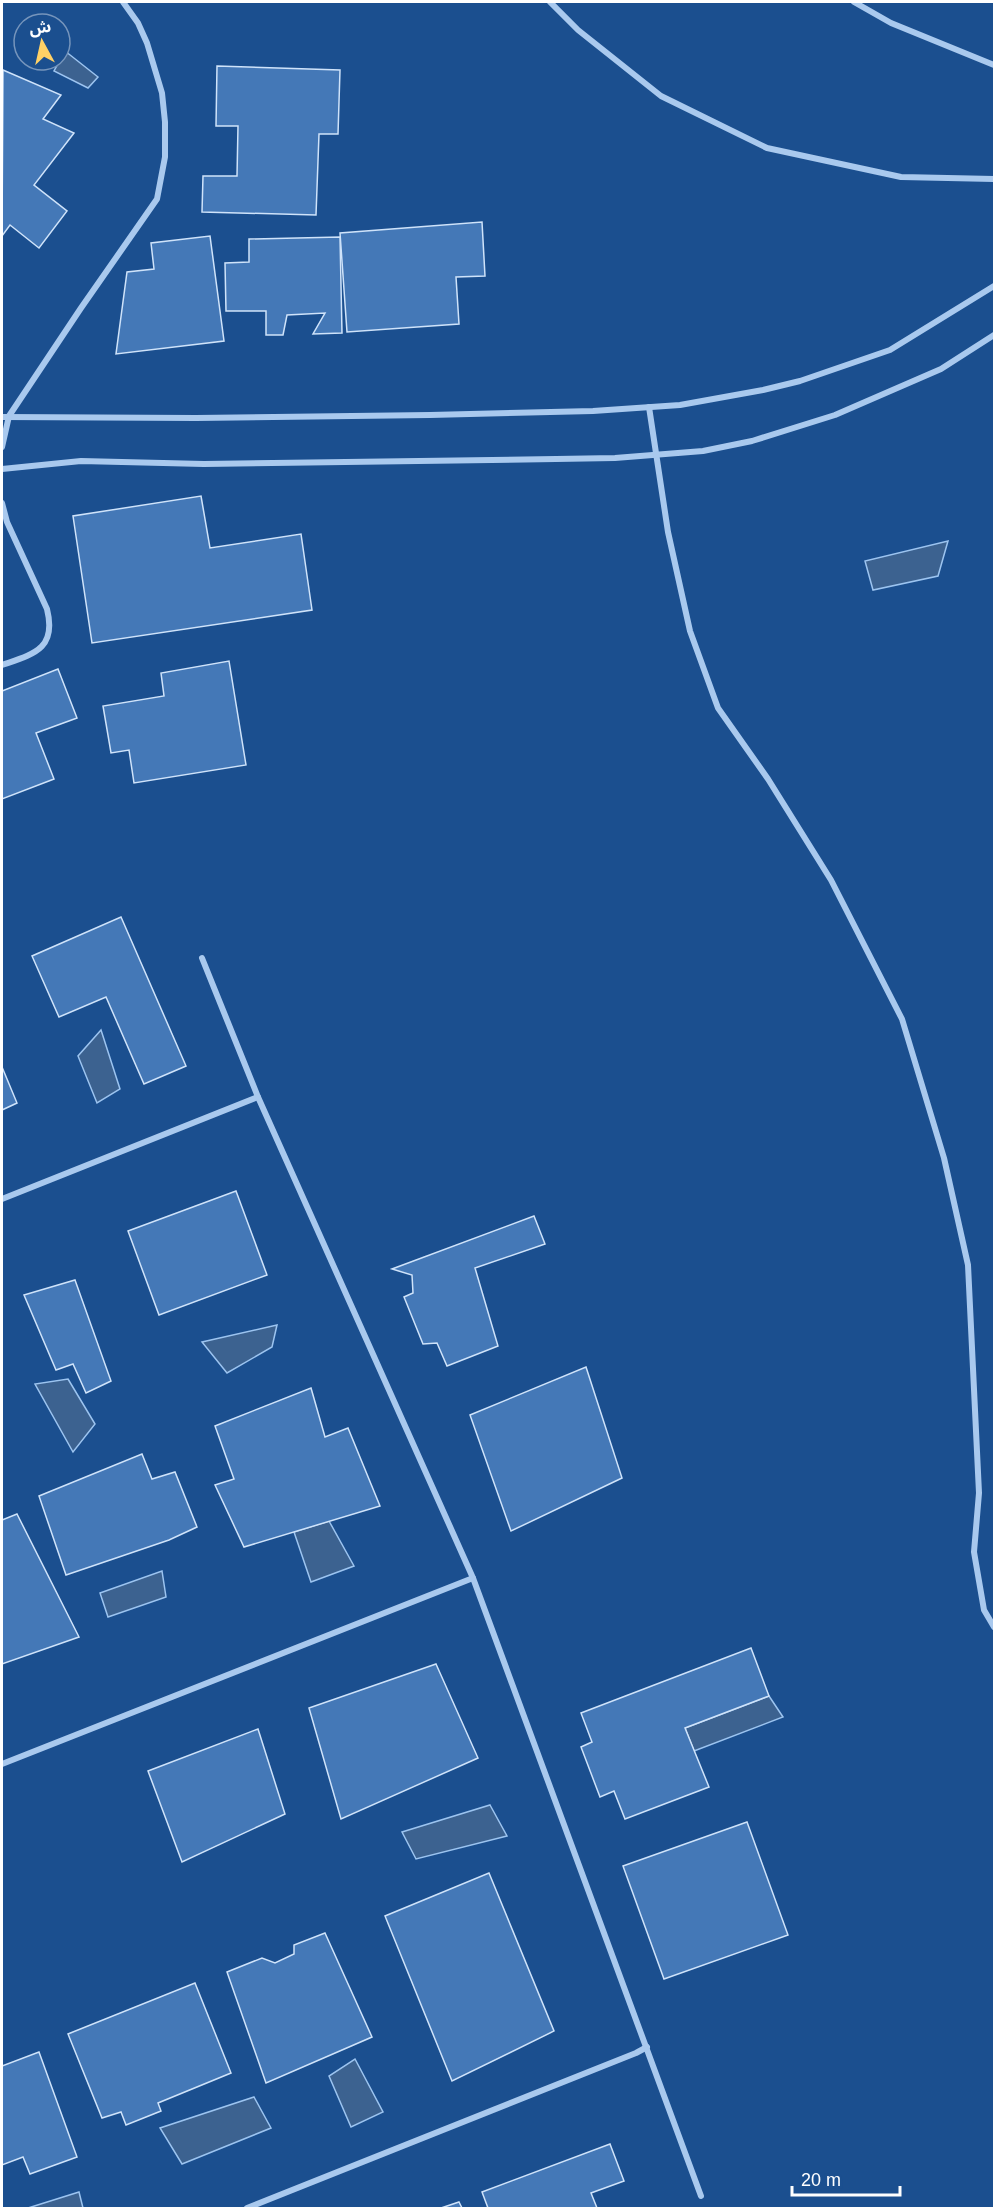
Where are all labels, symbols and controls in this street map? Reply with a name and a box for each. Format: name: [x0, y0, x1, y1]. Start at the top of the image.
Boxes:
north arrow: [12, 12, 72, 72]
text: ش: [28, 18, 52, 39]
scale bar: [792, 2159, 900, 2197]
text: 20 m: [801, 2170, 841, 2190]

